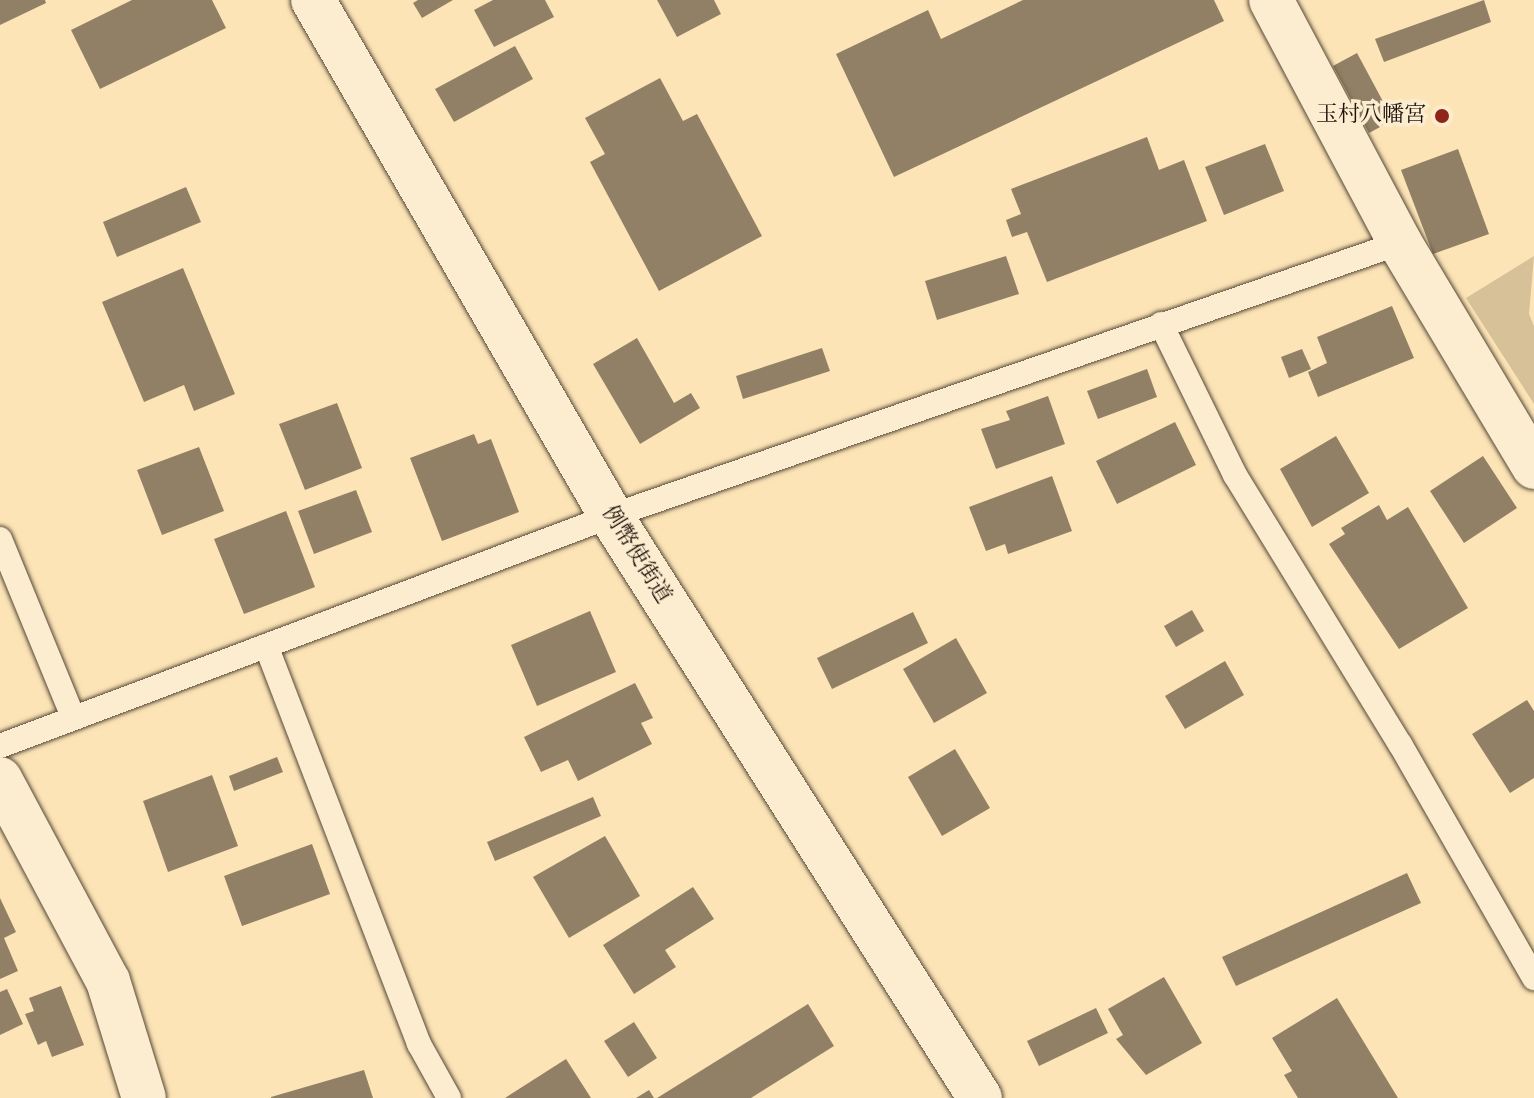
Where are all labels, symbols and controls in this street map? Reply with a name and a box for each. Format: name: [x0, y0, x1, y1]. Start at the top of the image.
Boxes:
place label: 玉村八幡宮: [1316, 103, 1426, 129]
marker: 玉村八幡宮: [1433, 107, 1451, 125]
street label: 例幣使街道: [596, 501, 676, 609]

